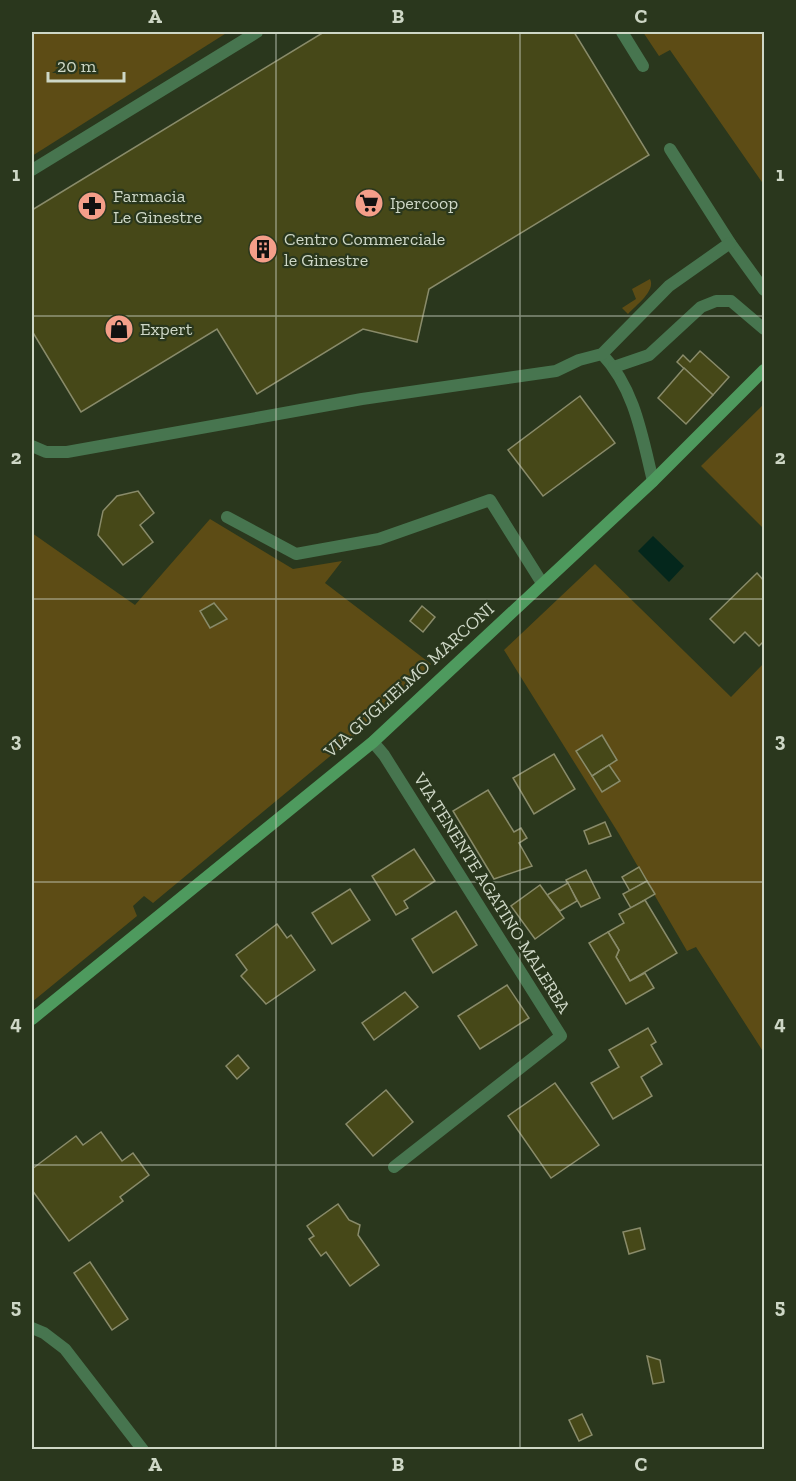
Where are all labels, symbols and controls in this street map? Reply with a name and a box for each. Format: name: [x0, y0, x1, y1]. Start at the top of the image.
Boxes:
text: A: [148, 4, 162, 28]
text: B: [392, 4, 404, 28]
text: C: [635, 4, 648, 28]
scale bar: [48, 45, 124, 83]
text: 20 m: [57, 55, 97, 77]
text: 1: [12, 162, 20, 186]
text: 1: [776, 162, 784, 186]
place label: Farmacia Le Ginestre: [113, 185, 202, 228]
supermarket icon: Ipercoop: [353, 187, 385, 219]
pharmacy icon: Farmacia Le Ginestre: [76, 190, 108, 222]
place label: Ipercoop: [390, 192, 458, 214]
place label: Centro Commerciale le Ginestre: [284, 228, 445, 271]
building icon: Centro Commerciale le Ginestre: [247, 233, 279, 265]
shop icon: Expert: [103, 313, 135, 345]
place label: Expert: [140, 318, 193, 340]
text: 2: [11, 445, 22, 469]
text: 2: [775, 445, 786, 469]
street label: VIA GUGLIELMO MARCONI: [319, 598, 499, 763]
text: 3: [11, 728, 22, 752]
text: 3: [775, 728, 786, 752]
street label: VIA TENENTE AGATINO MALERBA: [408, 768, 575, 1017]
text: 4: [10, 1011, 22, 1035]
text: 4: [774, 1011, 786, 1035]
text: 5: [11, 1294, 21, 1318]
text: 5: [775, 1294, 785, 1318]
text: A: [148, 1452, 162, 1476]
text: B: [392, 1452, 404, 1476]
text: C: [635, 1452, 648, 1476]

